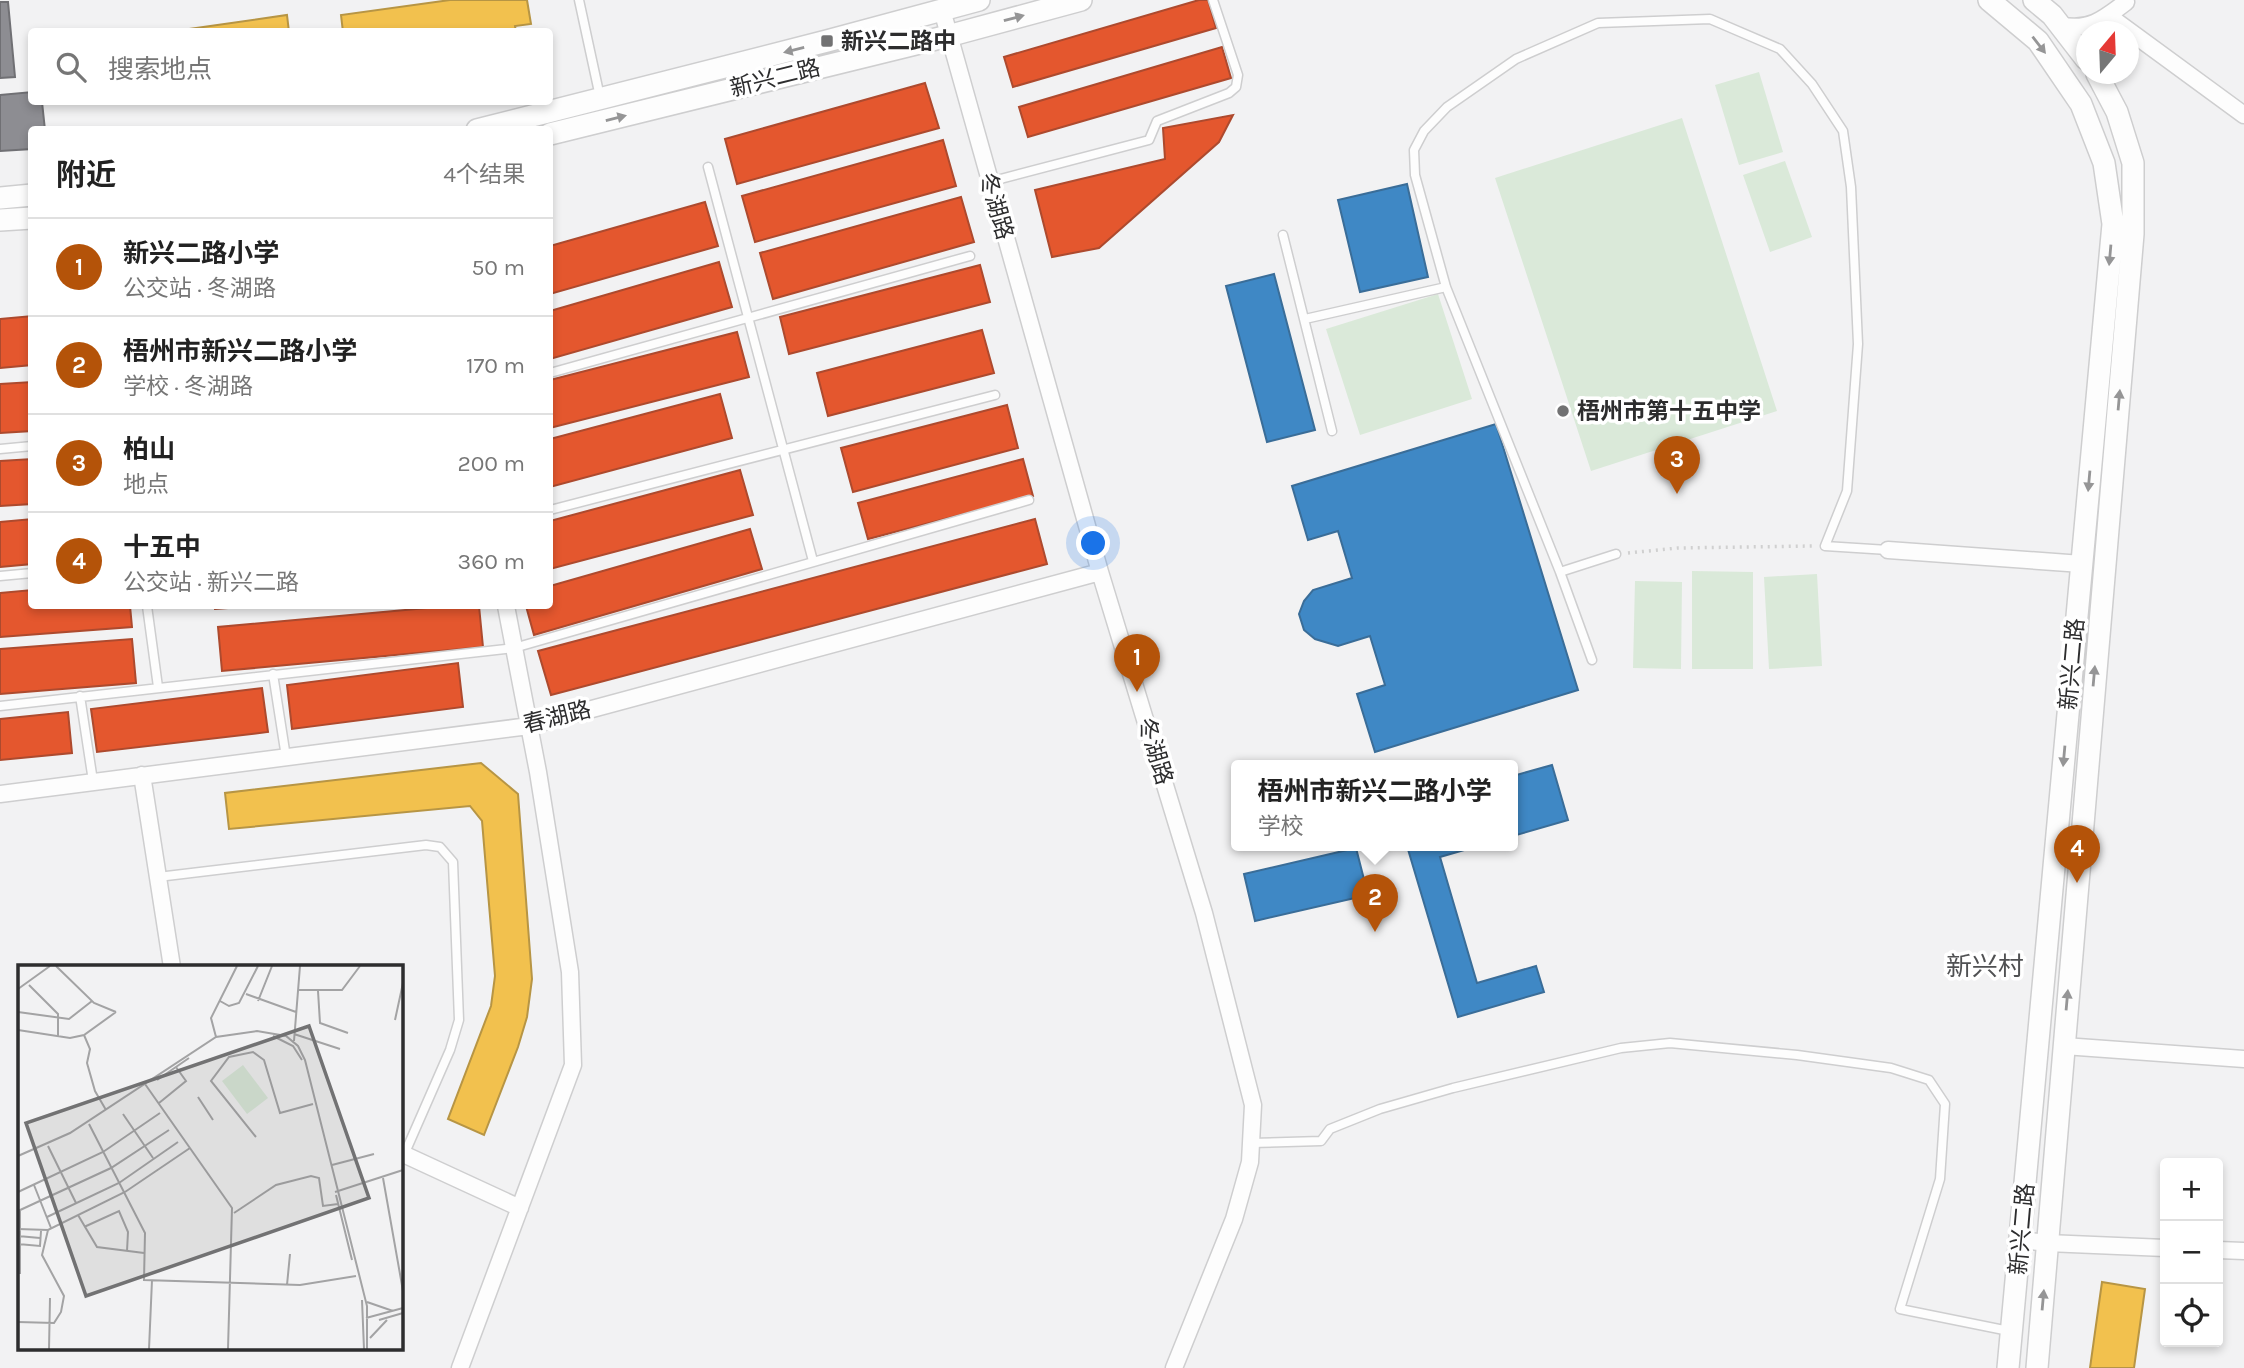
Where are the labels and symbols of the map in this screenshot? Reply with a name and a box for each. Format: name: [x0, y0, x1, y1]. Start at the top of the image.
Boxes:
one-way arrow: [1003, 12, 1025, 23]
north arrow: [2076, 21, 2139, 84]
place label: 新兴二路中: [841, 28, 956, 55]
marker: 新兴二路中: [819, 33, 835, 49]
one-way arrow: [2032, 36, 2047, 54]
one-way arrow: [783, 45, 805, 56]
street label: 新兴二路: [727, 54, 823, 102]
one-way arrow: [605, 112, 627, 123]
street label: 冬湖路: [974, 169, 1018, 243]
one-way arrow: [2104, 244, 2115, 266]
one-way arrow: [2113, 389, 2124, 411]
place label: 梧州市第十五中学: [1577, 398, 1761, 425]
marker: 梧州市第十五中学: [1555, 403, 1571, 419]
pin: 3: [1654, 436, 1700, 494]
one-way arrow: [2083, 470, 2094, 492]
your location: [1076, 526, 1110, 560]
street label: 新兴二路: [2055, 617, 2089, 711]
pin: 1: [1114, 634, 1160, 692]
one-way arrow: [2089, 664, 2100, 686]
street label: 春湖路: [520, 696, 594, 738]
street label: 冬湖路: [1132, 714, 1178, 788]
one-way arrow: [2058, 746, 2069, 768]
pin: 4: [2054, 825, 2100, 883]
pin: 2: [1352, 874, 1398, 932]
district label: 新兴村: [1946, 951, 2024, 982]
inset map: [18, 965, 402, 1350]
one-way arrow: [2062, 989, 2073, 1011]
street label: 新兴二路: [2005, 1182, 2039, 1276]
one-way arrow: [2038, 1289, 2049, 1311]

